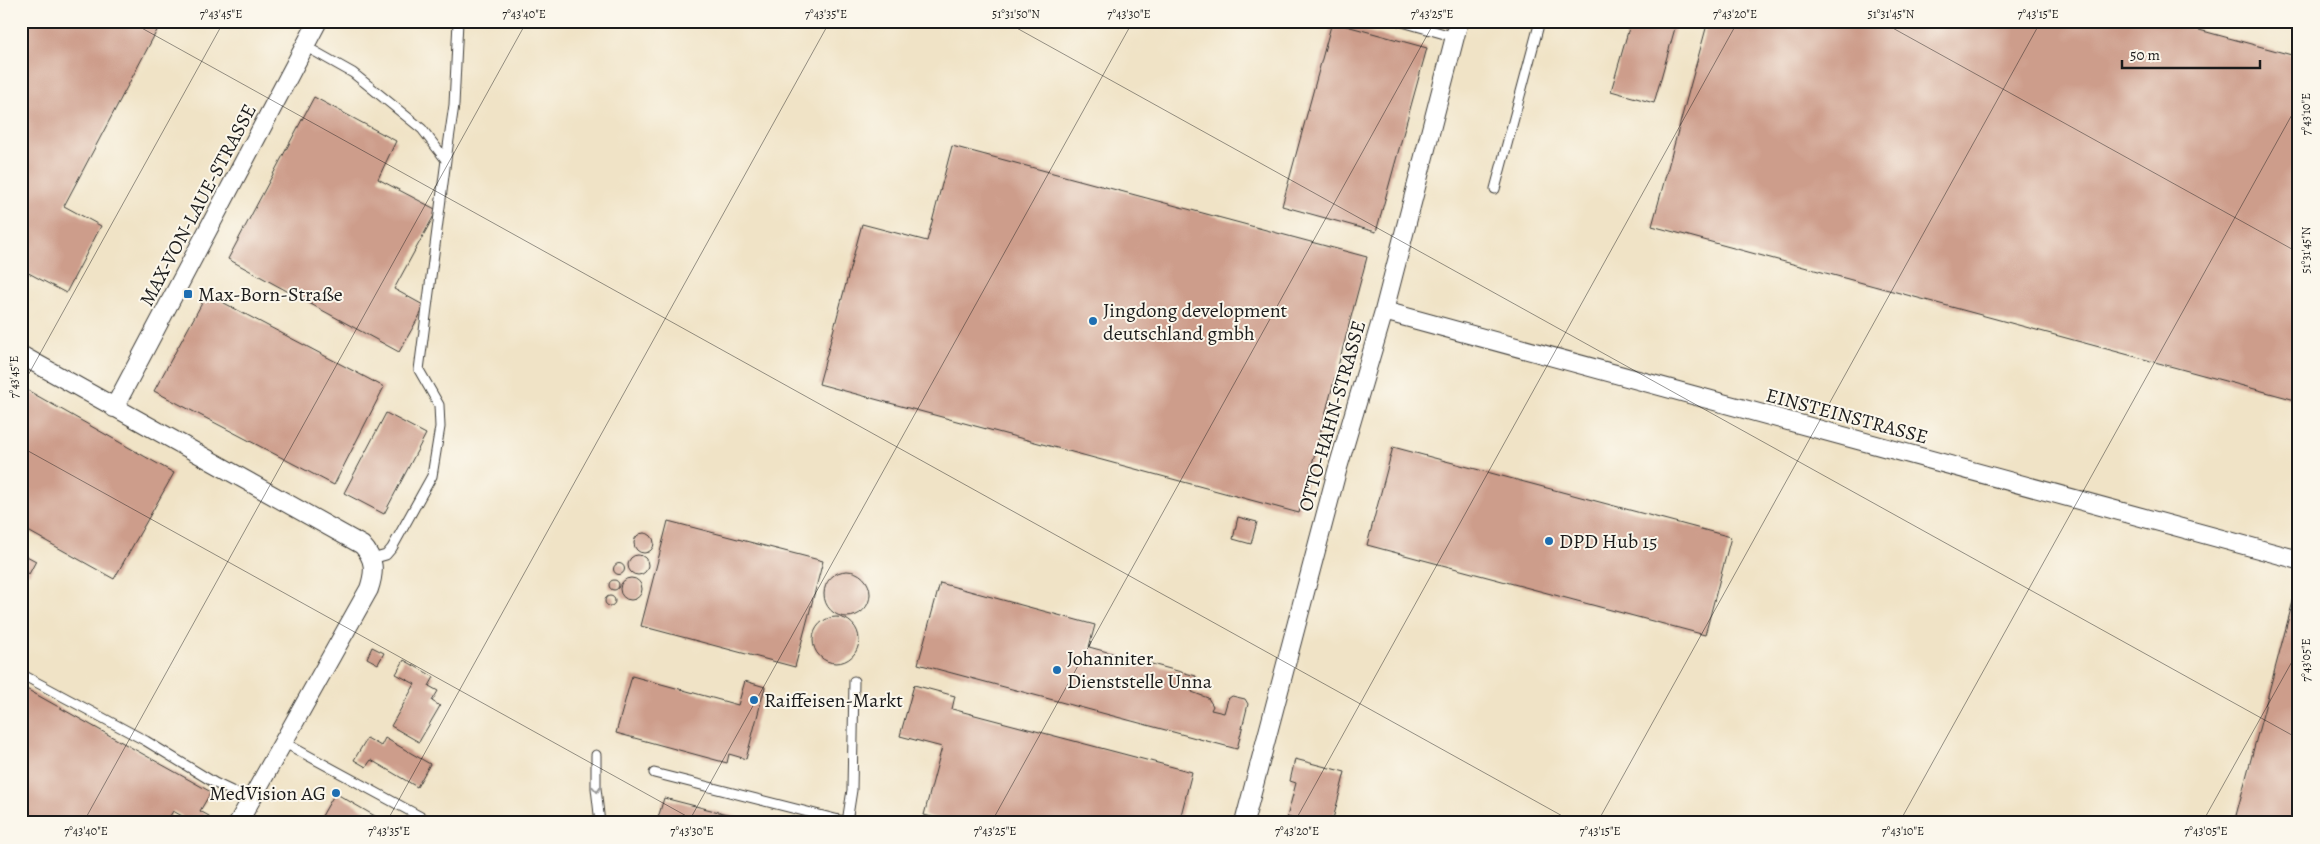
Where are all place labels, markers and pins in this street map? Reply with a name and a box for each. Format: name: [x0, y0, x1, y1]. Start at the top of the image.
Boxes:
place label: Max-Born-Straße: [198, 281, 343, 308]
marker: Max-Born-Straße: [182, 288, 194, 300]
place label: Jingdong development deutschland gmbh: [1103, 297, 1288, 347]
marker: Jingdong development deutschland gmbh: [1087, 315, 1099, 327]
place label: DPD Hub 15: [1559, 528, 1658, 555]
marker: DPD Hub 15: [1543, 535, 1555, 547]
place label: Johanniter Dienststelle Unna: [1067, 645, 1213, 695]
marker: Johanniter Dienststelle Unna: [1051, 664, 1063, 676]
place label: Raiffeisen-Markt: [764, 687, 903, 714]
marker: Raiffeisen-Markt: [748, 694, 760, 706]
place label: MedVision AG: [209, 780, 326, 807]
marker: MedVision AG: [330, 787, 342, 799]

